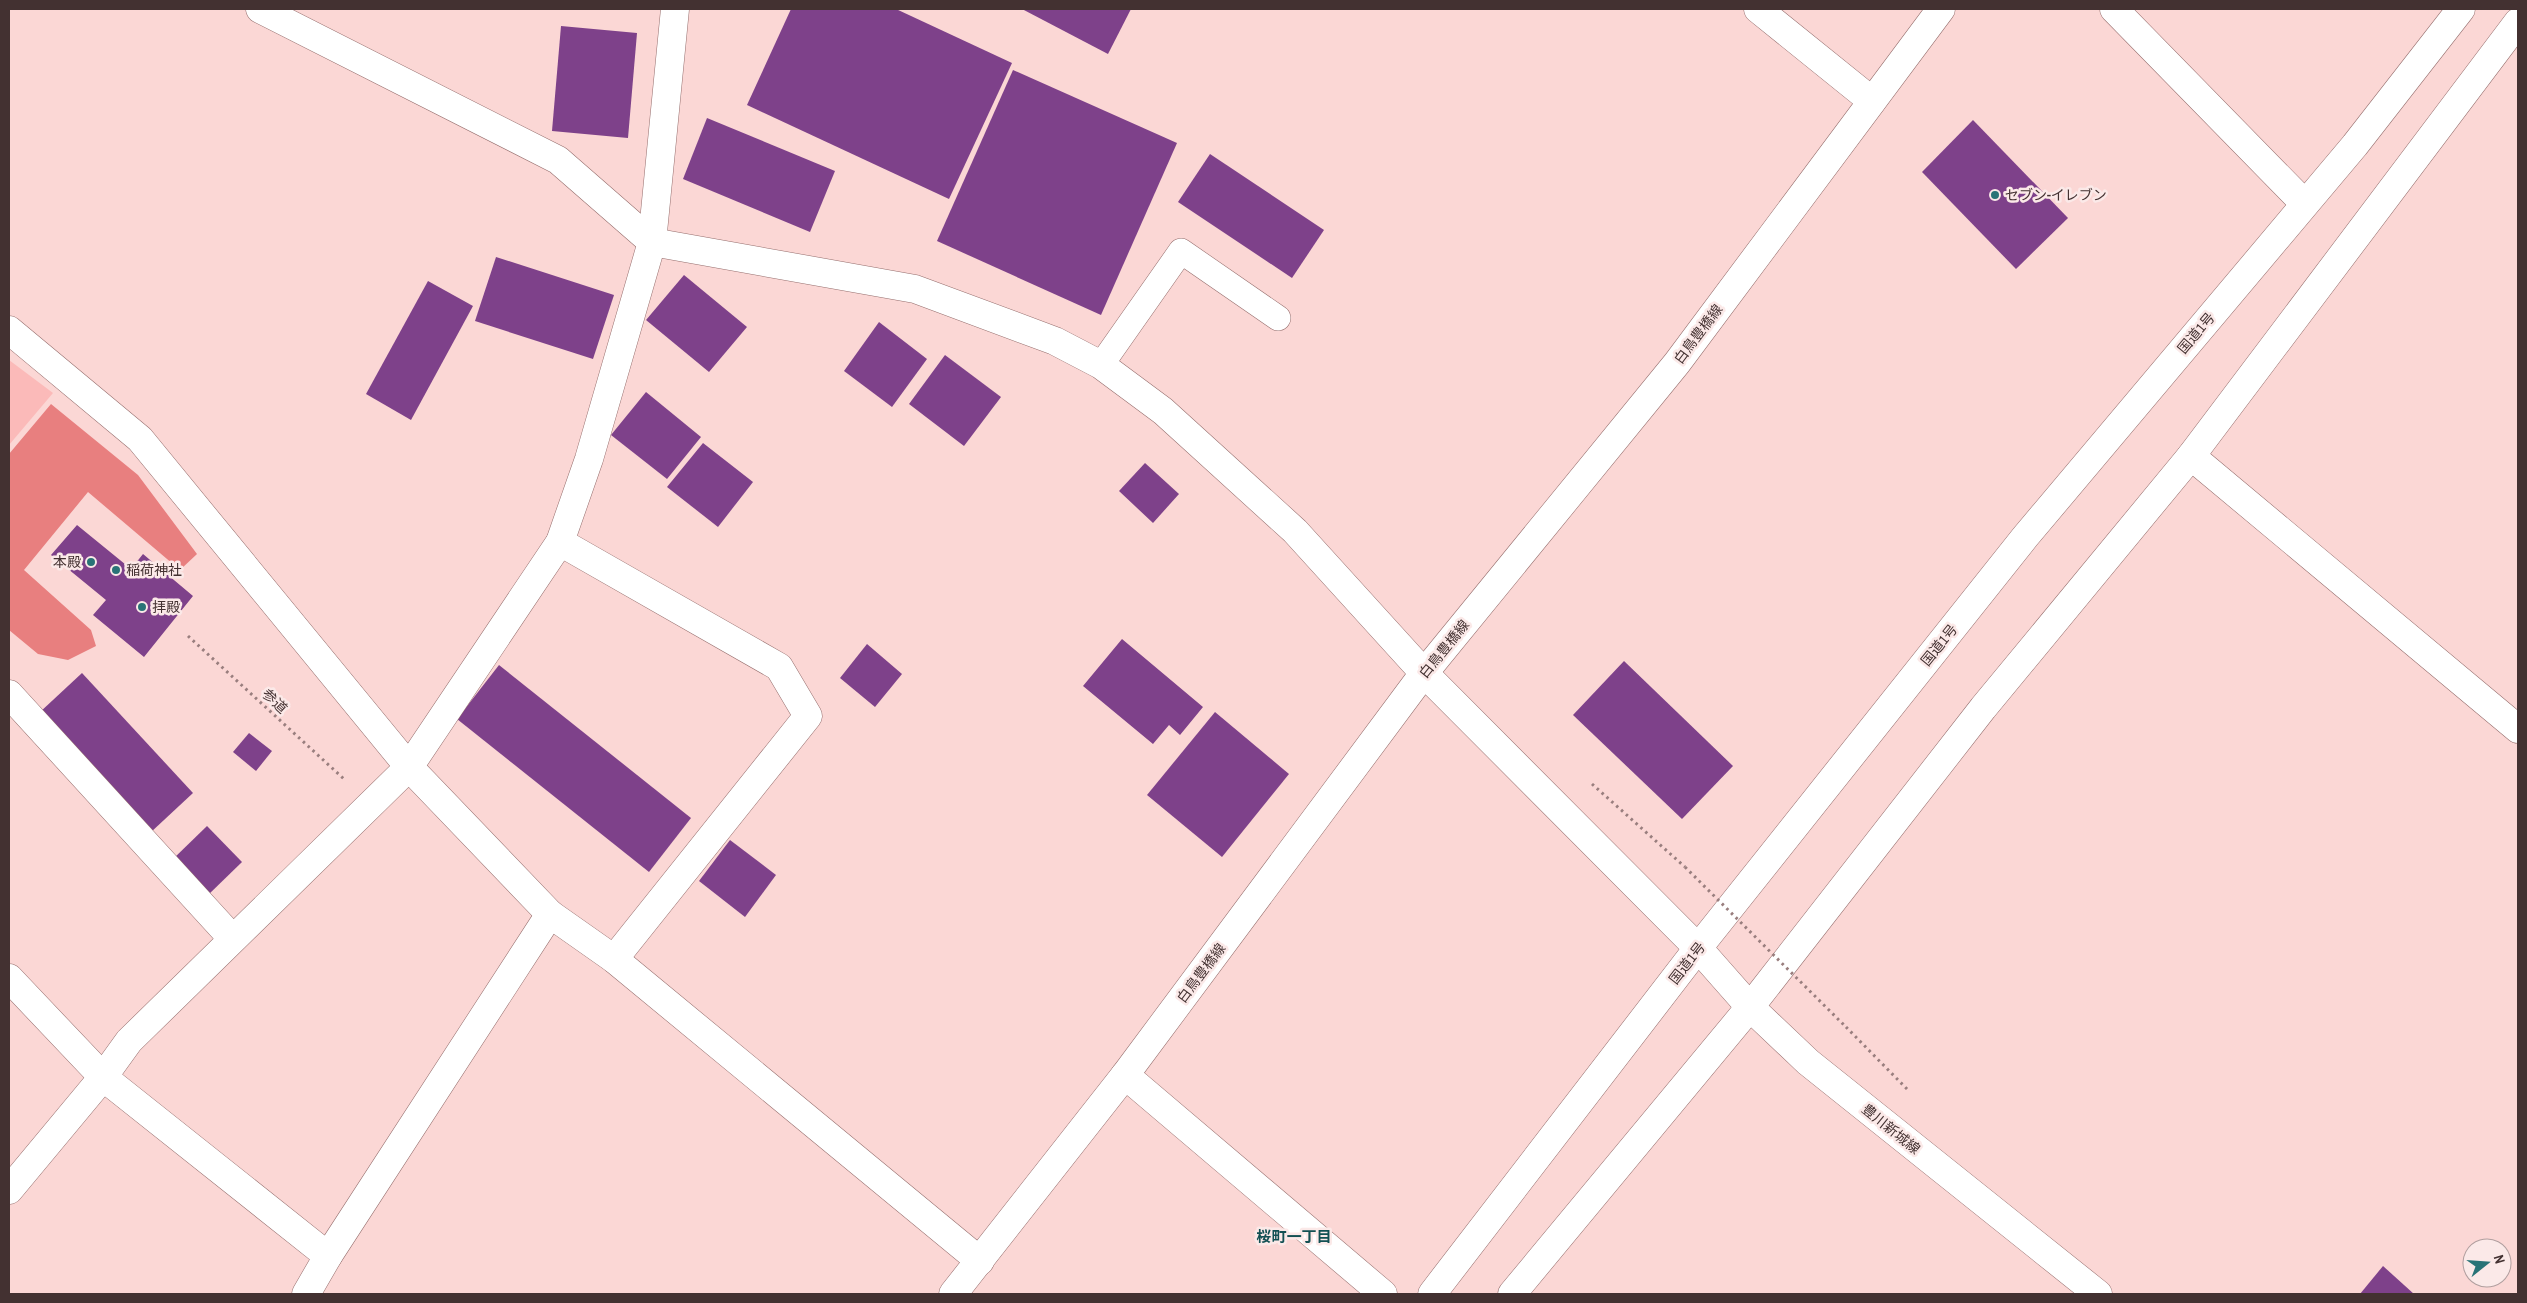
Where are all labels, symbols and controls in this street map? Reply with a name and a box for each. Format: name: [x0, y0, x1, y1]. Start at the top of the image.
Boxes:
place label: セブン-イレブン: [2005, 186, 2107, 204]
marker: セブン-イレブン: [1989, 189, 2001, 201]
street label: 白鳥豊橋線: [1670, 301, 1726, 367]
street label: 国道1号: [2174, 309, 2218, 357]
place label: 本殿: [53, 553, 81, 571]
marker: 本殿: [85, 556, 97, 568]
place label: 稲荷神社: [126, 561, 182, 579]
marker: 稲荷神社: [110, 564, 122, 576]
place label: 拝殿: [152, 598, 180, 616]
marker: 拝殿: [136, 601, 148, 613]
street label: 白鳥豊橋線: [1415, 616, 1473, 682]
street label: 国道1号: [1917, 621, 1961, 669]
street label: 参道: [259, 685, 291, 717]
street label: 国道1号: [1665, 938, 1709, 988]
street label: 白鳥豊橋線: [1173, 940, 1229, 1006]
street label: 豊川新城線: [1858, 1100, 1924, 1158]
district label: 桜町一丁目: [1256, 1226, 1332, 1247]
north arrow: [2462, 1238, 2512, 1288]
text: N: [2490, 1253, 2509, 1266]

